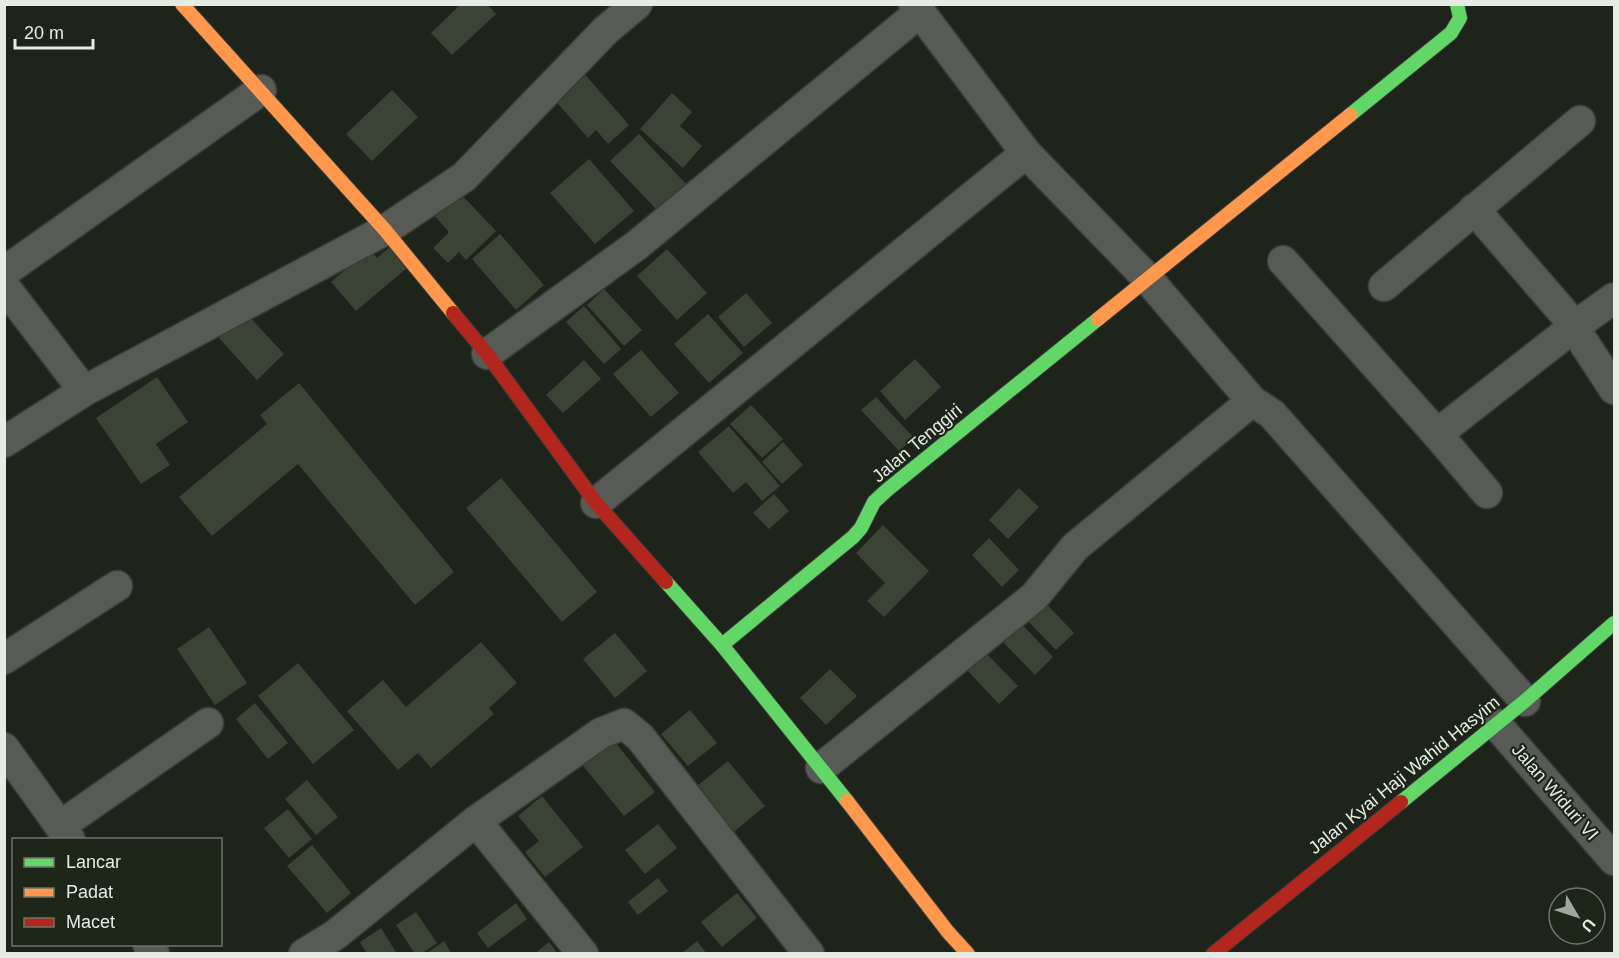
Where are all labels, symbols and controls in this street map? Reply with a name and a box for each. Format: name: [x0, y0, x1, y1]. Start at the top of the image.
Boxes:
scale bar: [15, 12, 93, 50]
text: 20 m: [24, 23, 64, 43]
street label: Jalan Tenggiri: [868, 400, 966, 486]
street label: Jalan Kyai Haji Wahid Hasyim: [1305, 692, 1503, 858]
street label: Jalan Widuri VI: [1508, 740, 1602, 844]
legend: [12, 838, 222, 946]
text: Lancar: [66, 852, 121, 872]
text: Padat: [66, 882, 113, 902]
north arrow: [1547, 886, 1607, 946]
text: Macet: [66, 912, 115, 932]
text: U: [1578, 915, 1599, 935]

